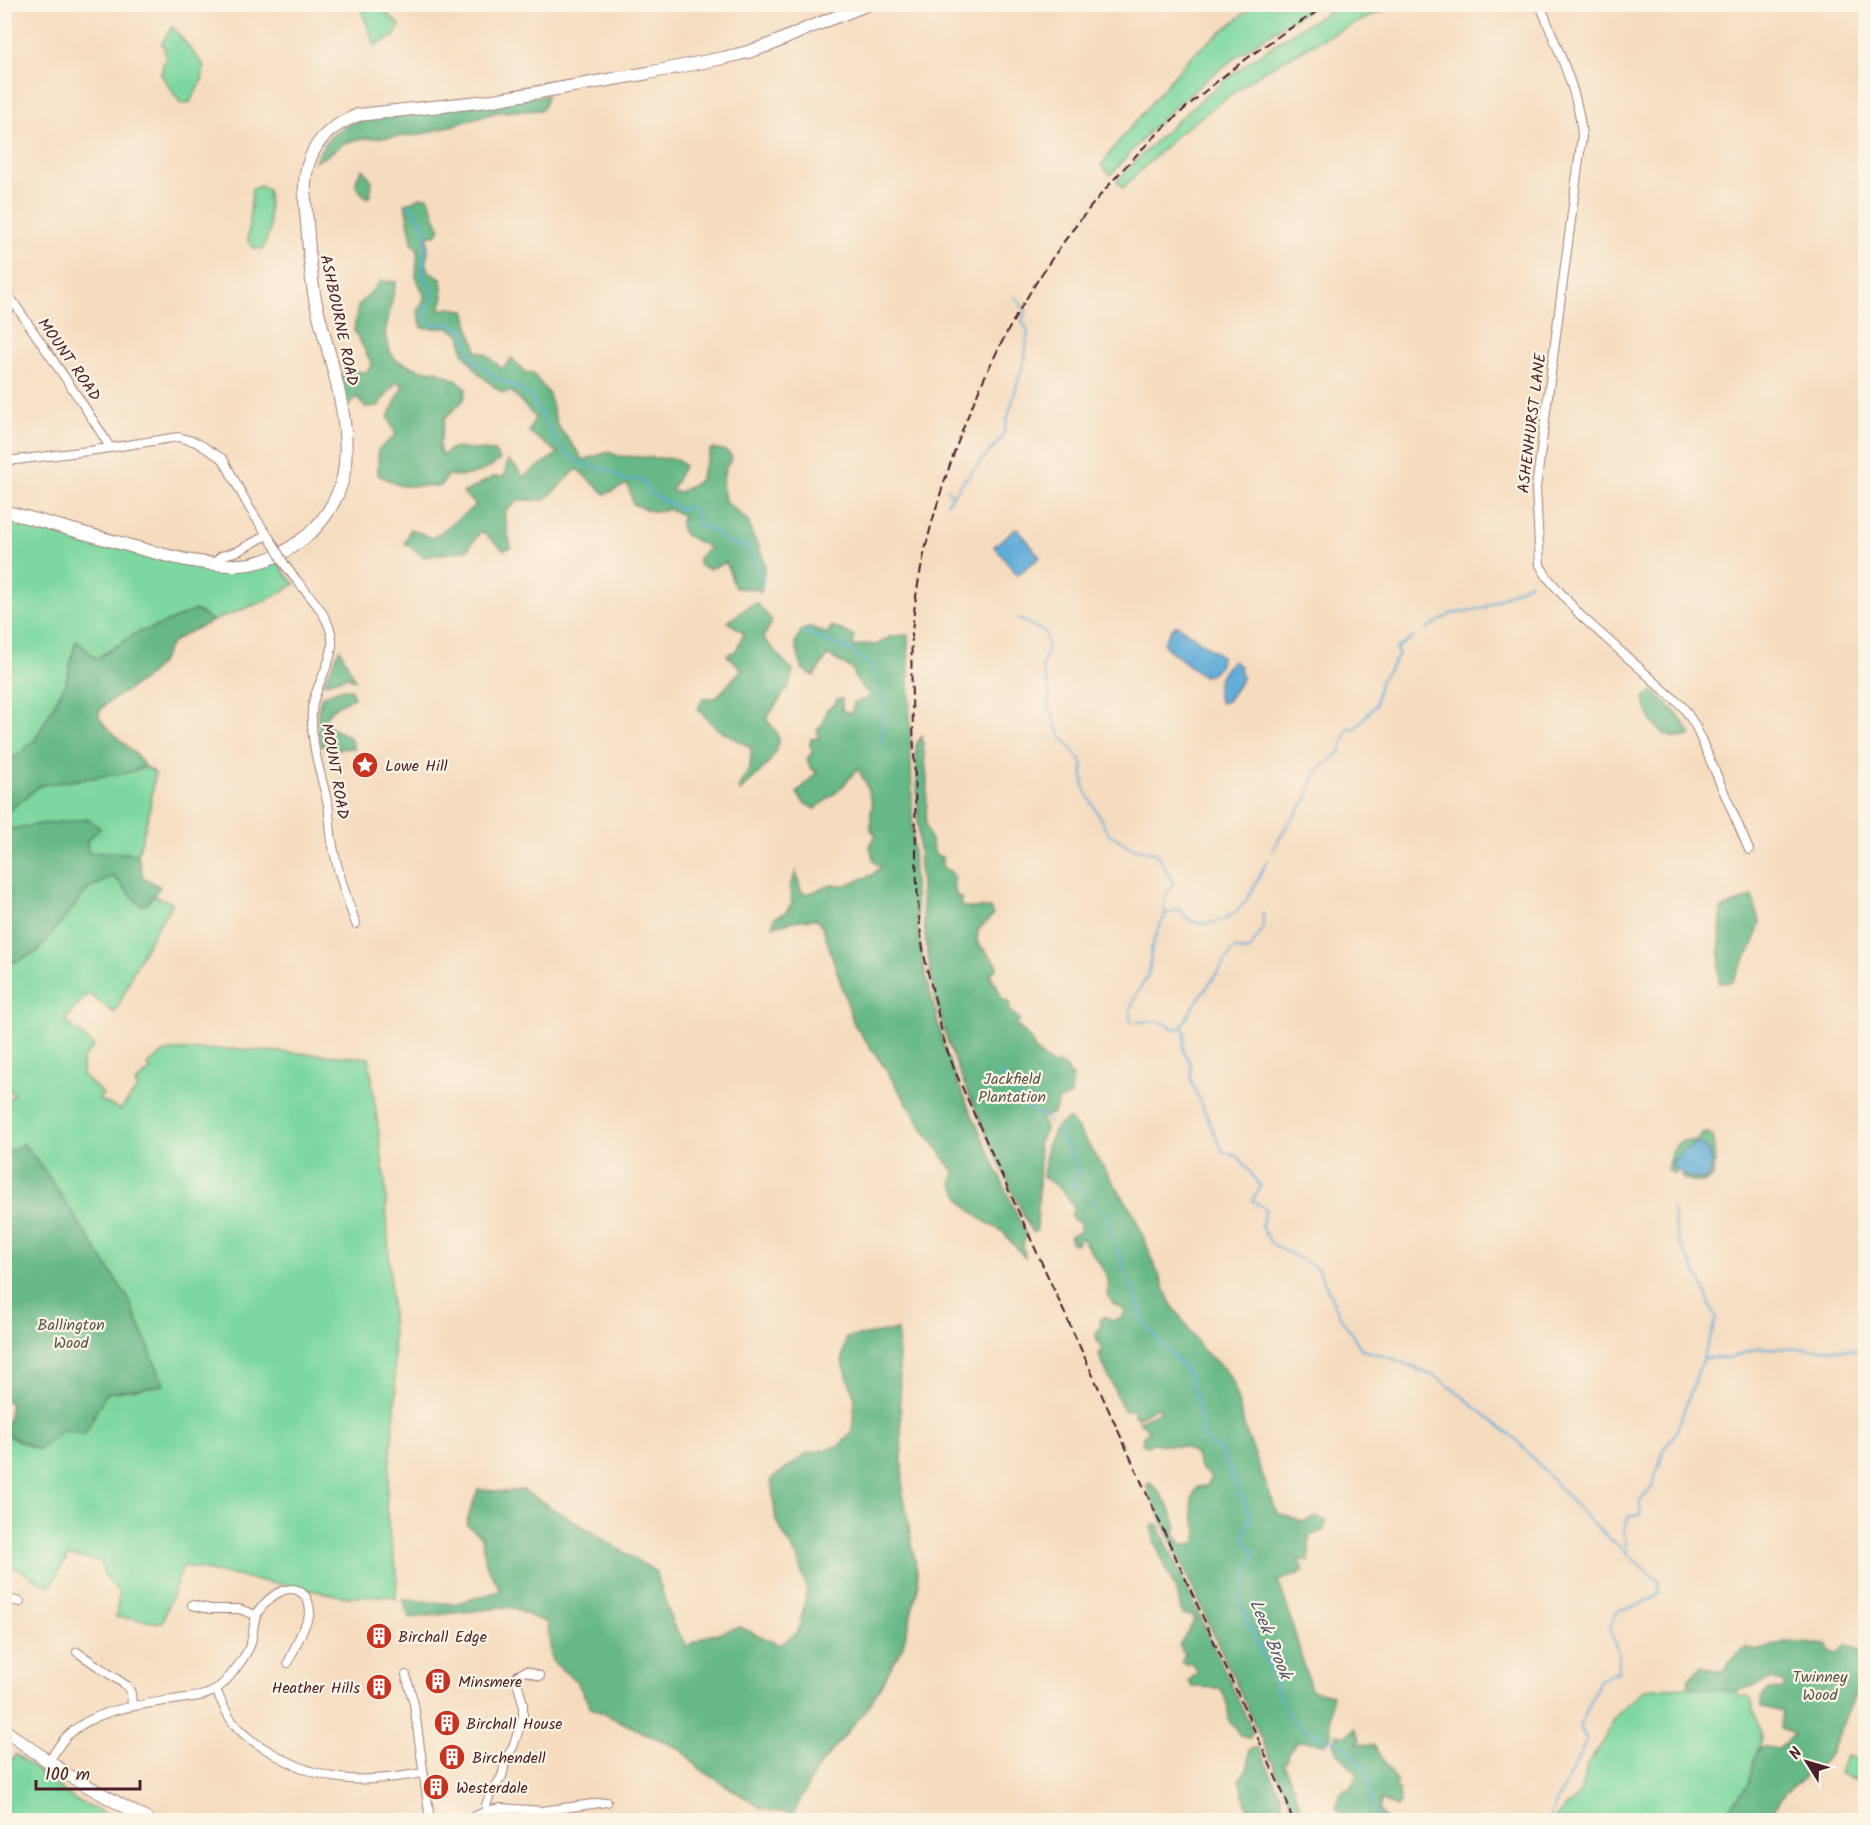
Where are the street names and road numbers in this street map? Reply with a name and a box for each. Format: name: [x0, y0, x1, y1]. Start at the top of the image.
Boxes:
street label: ASHBOURNE ROAD: [312, 252, 365, 388]
street label: MOUNT ROAD: [31, 313, 107, 407]
street label: ASHENHURST LANE: [1511, 351, 1554, 495]
street label: MOUNT ROAD: [314, 721, 355, 821]

